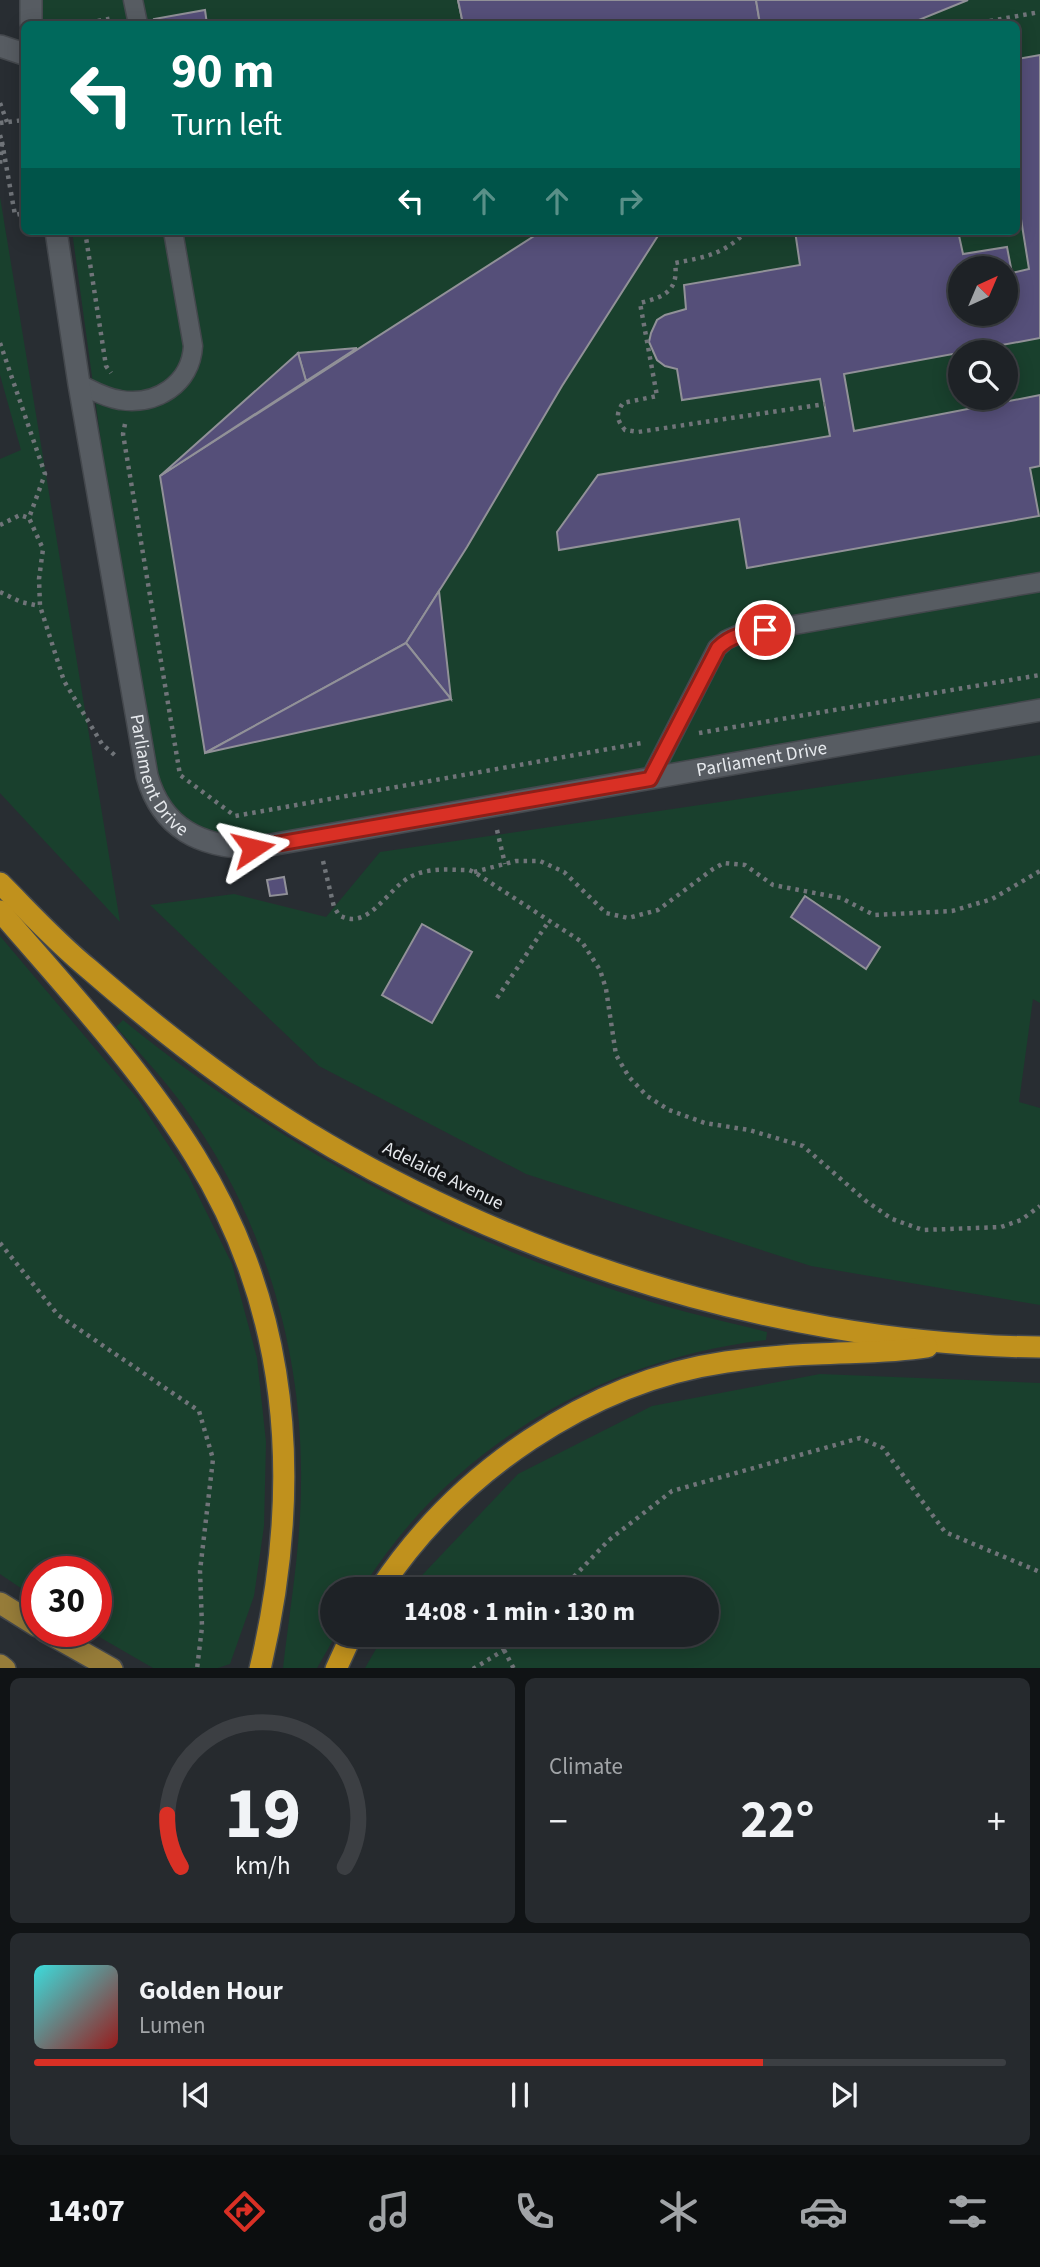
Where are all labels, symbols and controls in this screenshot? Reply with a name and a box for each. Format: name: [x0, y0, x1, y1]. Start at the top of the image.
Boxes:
text: 90 m: [171, 37, 275, 107]
icon: left: [56, 49, 147, 140]
text: Turn left: [171, 102, 282, 148]
icon: left: [392, 182, 430, 220]
icon: ahead: [465, 182, 503, 220]
icon: ahead: [538, 182, 576, 220]
icon: right: [611, 182, 649, 220]
north arrow: [948, 256, 1018, 326]
map controls: [948, 256, 1018, 410]
button: search: [948, 340, 1018, 410]
pin: [735, 600, 795, 660]
icon: arrive: [746, 611, 784, 649]
street label: Parliament Drive: [123, 712, 194, 843]
street label: Parliament Drive: [694, 734, 829, 784]
position arrow: [216, 811, 290, 885]
street label: Adelaide Avenue: [378, 1135, 508, 1217]
speed limit sign: 30: [21, 1556, 112, 1647]
text: 14:08 · 1 min · 130 m: [404, 1593, 635, 1630]
text: Climate: [549, 1750, 623, 1783]
text: 19: [224, 1762, 301, 1866]
text: 22°: [741, 1784, 814, 1858]
text: −: [549, 1795, 568, 1849]
text: +: [987, 1795, 1006, 1849]
text: km/h: [235, 1847, 290, 1883]
text: Golden Hour: [139, 1972, 283, 2009]
text: Lumen: [139, 2009, 206, 2042]
icon: previous: [177, 2076, 215, 2114]
icon: pause: [501, 2076, 539, 2114]
icon: next: [825, 2076, 863, 2114]
icon: directions: [220, 2187, 269, 2236]
icon: music: [365, 2187, 414, 2236]
icon: phone: [510, 2187, 559, 2236]
icon: climate: [654, 2187, 703, 2236]
icon: car: [799, 2187, 848, 2236]
icon: filters: [943, 2187, 992, 2236]
text: 14:07: [48, 2188, 125, 2234]

